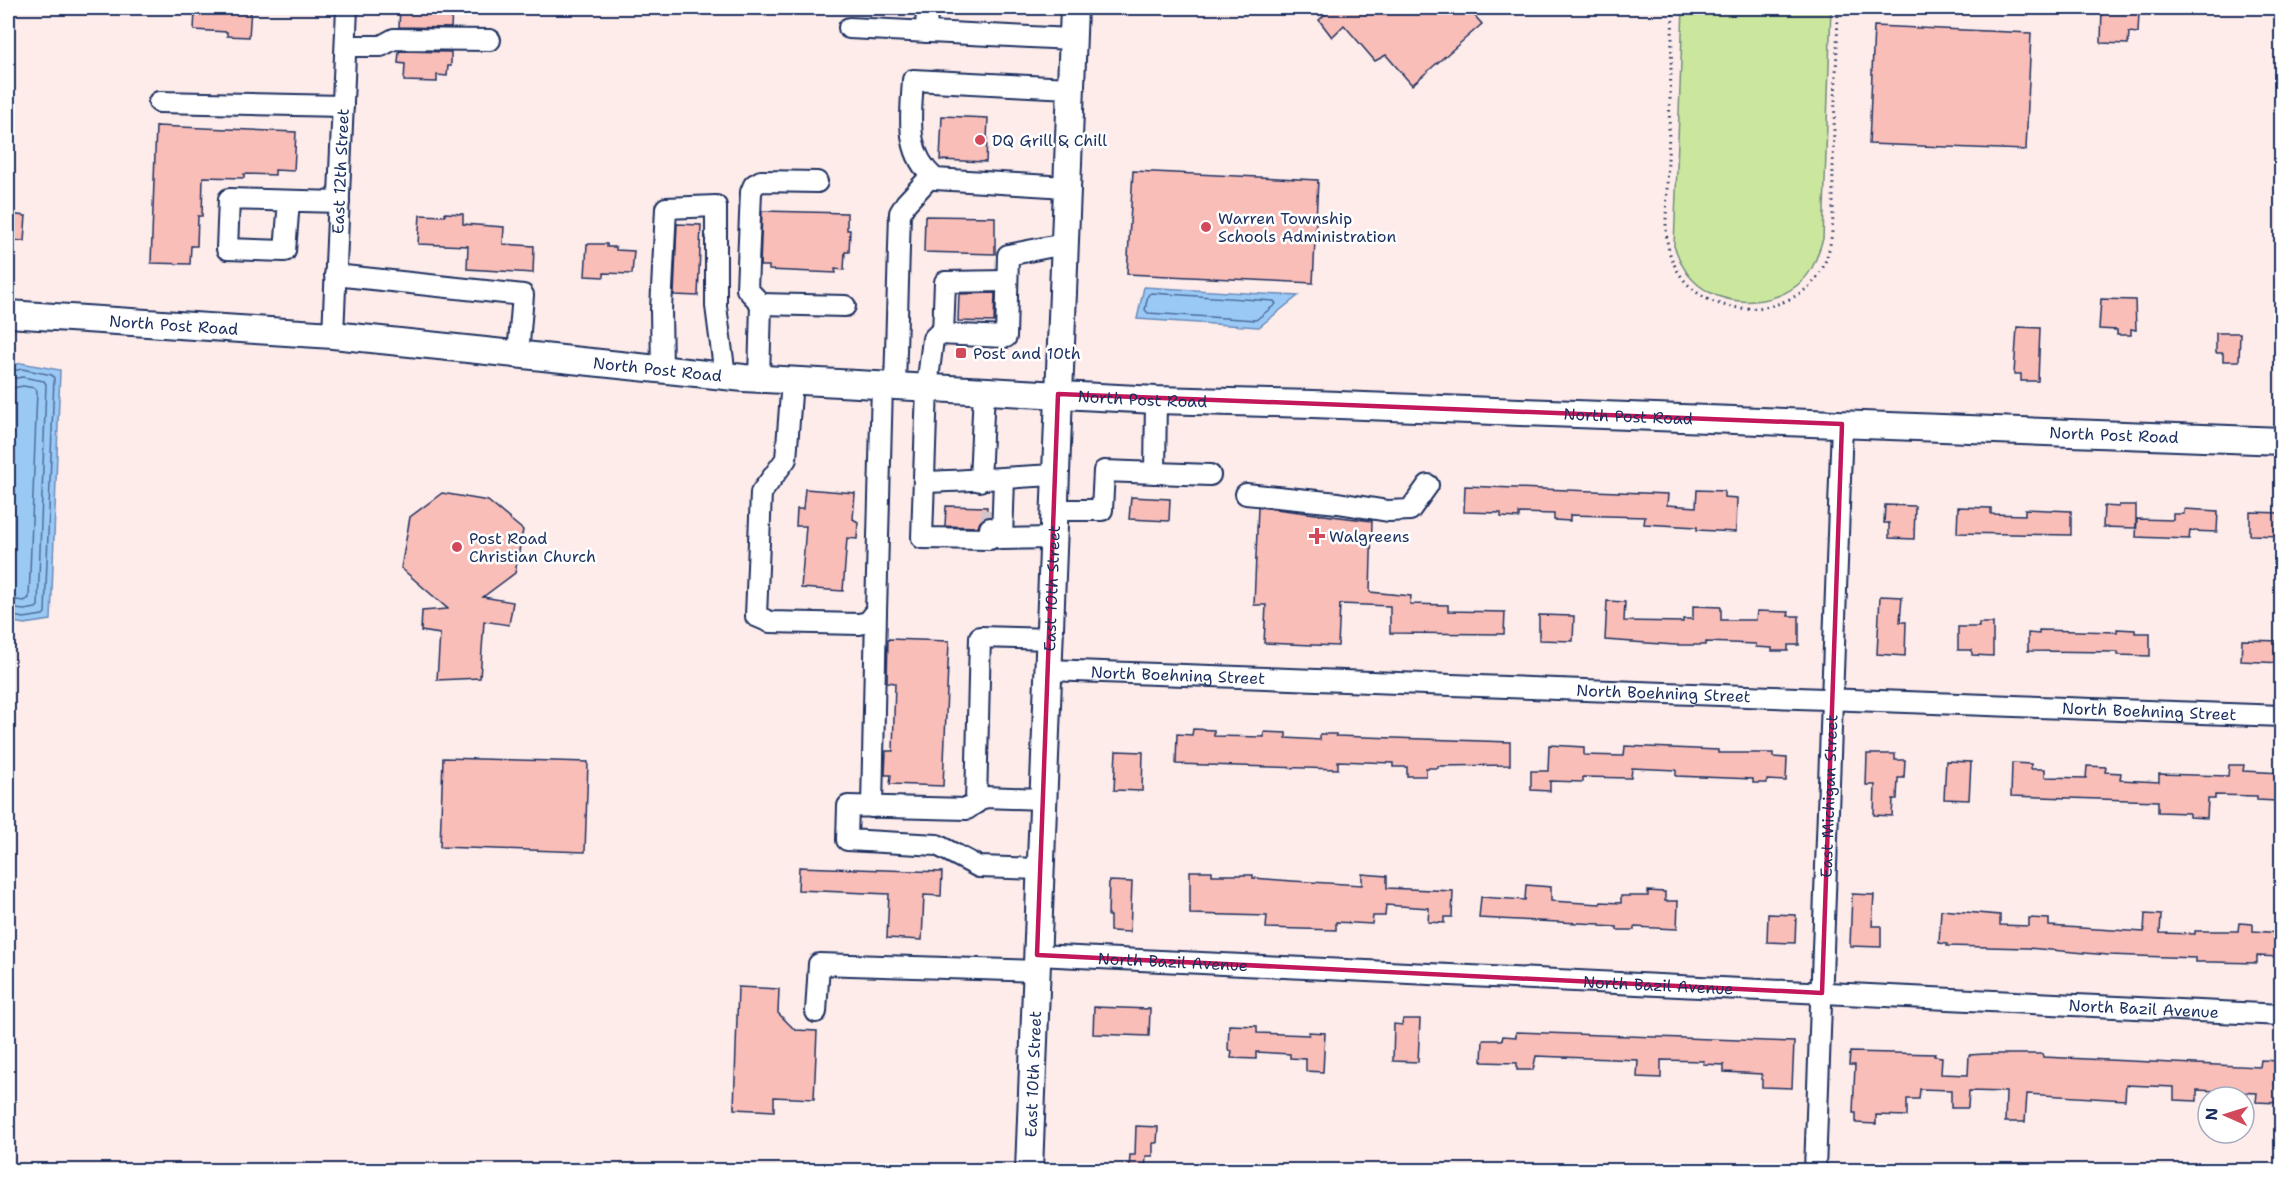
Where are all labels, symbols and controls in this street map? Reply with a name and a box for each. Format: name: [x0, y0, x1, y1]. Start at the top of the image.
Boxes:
street label: East 12th Street: [327, 108, 354, 234]
place label: DQ Grill & Chill: [992, 130, 1107, 151]
marker: DQ Grill & Chill: [973, 133, 987, 147]
place label: Warren Township Schools Administration: [1218, 208, 1397, 247]
marker: Warren Township Schools Administration: [1199, 220, 1213, 234]
street label: North Post Road: [108, 311, 239, 340]
place label: Post and 10th: [973, 343, 1081, 364]
marker: Post and 10th: [954, 346, 968, 360]
street label: North Post Road: [592, 352, 723, 387]
street label: North Post Road: [1077, 386, 1207, 412]
street label: North Post Road: [1563, 404, 1693, 429]
street label: North Post Road: [2049, 422, 2179, 448]
street label: East 10th Street: [1039, 525, 1065, 652]
place label: Walgreens: [1329, 526, 1410, 547]
place label: Post Road Christian Church: [469, 528, 596, 567]
marker: Walgreens: [1310, 529, 1324, 543]
marker: Post Road Christian Church: [450, 540, 464, 554]
street label: North Boehning Street: [1090, 662, 1266, 689]
street label: North Boehning Street: [1576, 680, 1751, 707]
street label: North Boehning Street: [2062, 698, 2237, 725]
street label: East Michigan Street: [1816, 714, 1842, 878]
street label: North Bazil Avenue: [1097, 948, 1248, 976]
street label: North Bazil Avenue: [1583, 971, 1734, 1000]
street label: North Bazil Avenue: [2068, 995, 2219, 1023]
street label: East 10th Street: [1020, 1010, 1046, 1138]
north arrow: [2196, 1085, 2256, 1145]
text: N: [2201, 1107, 2222, 1121]

